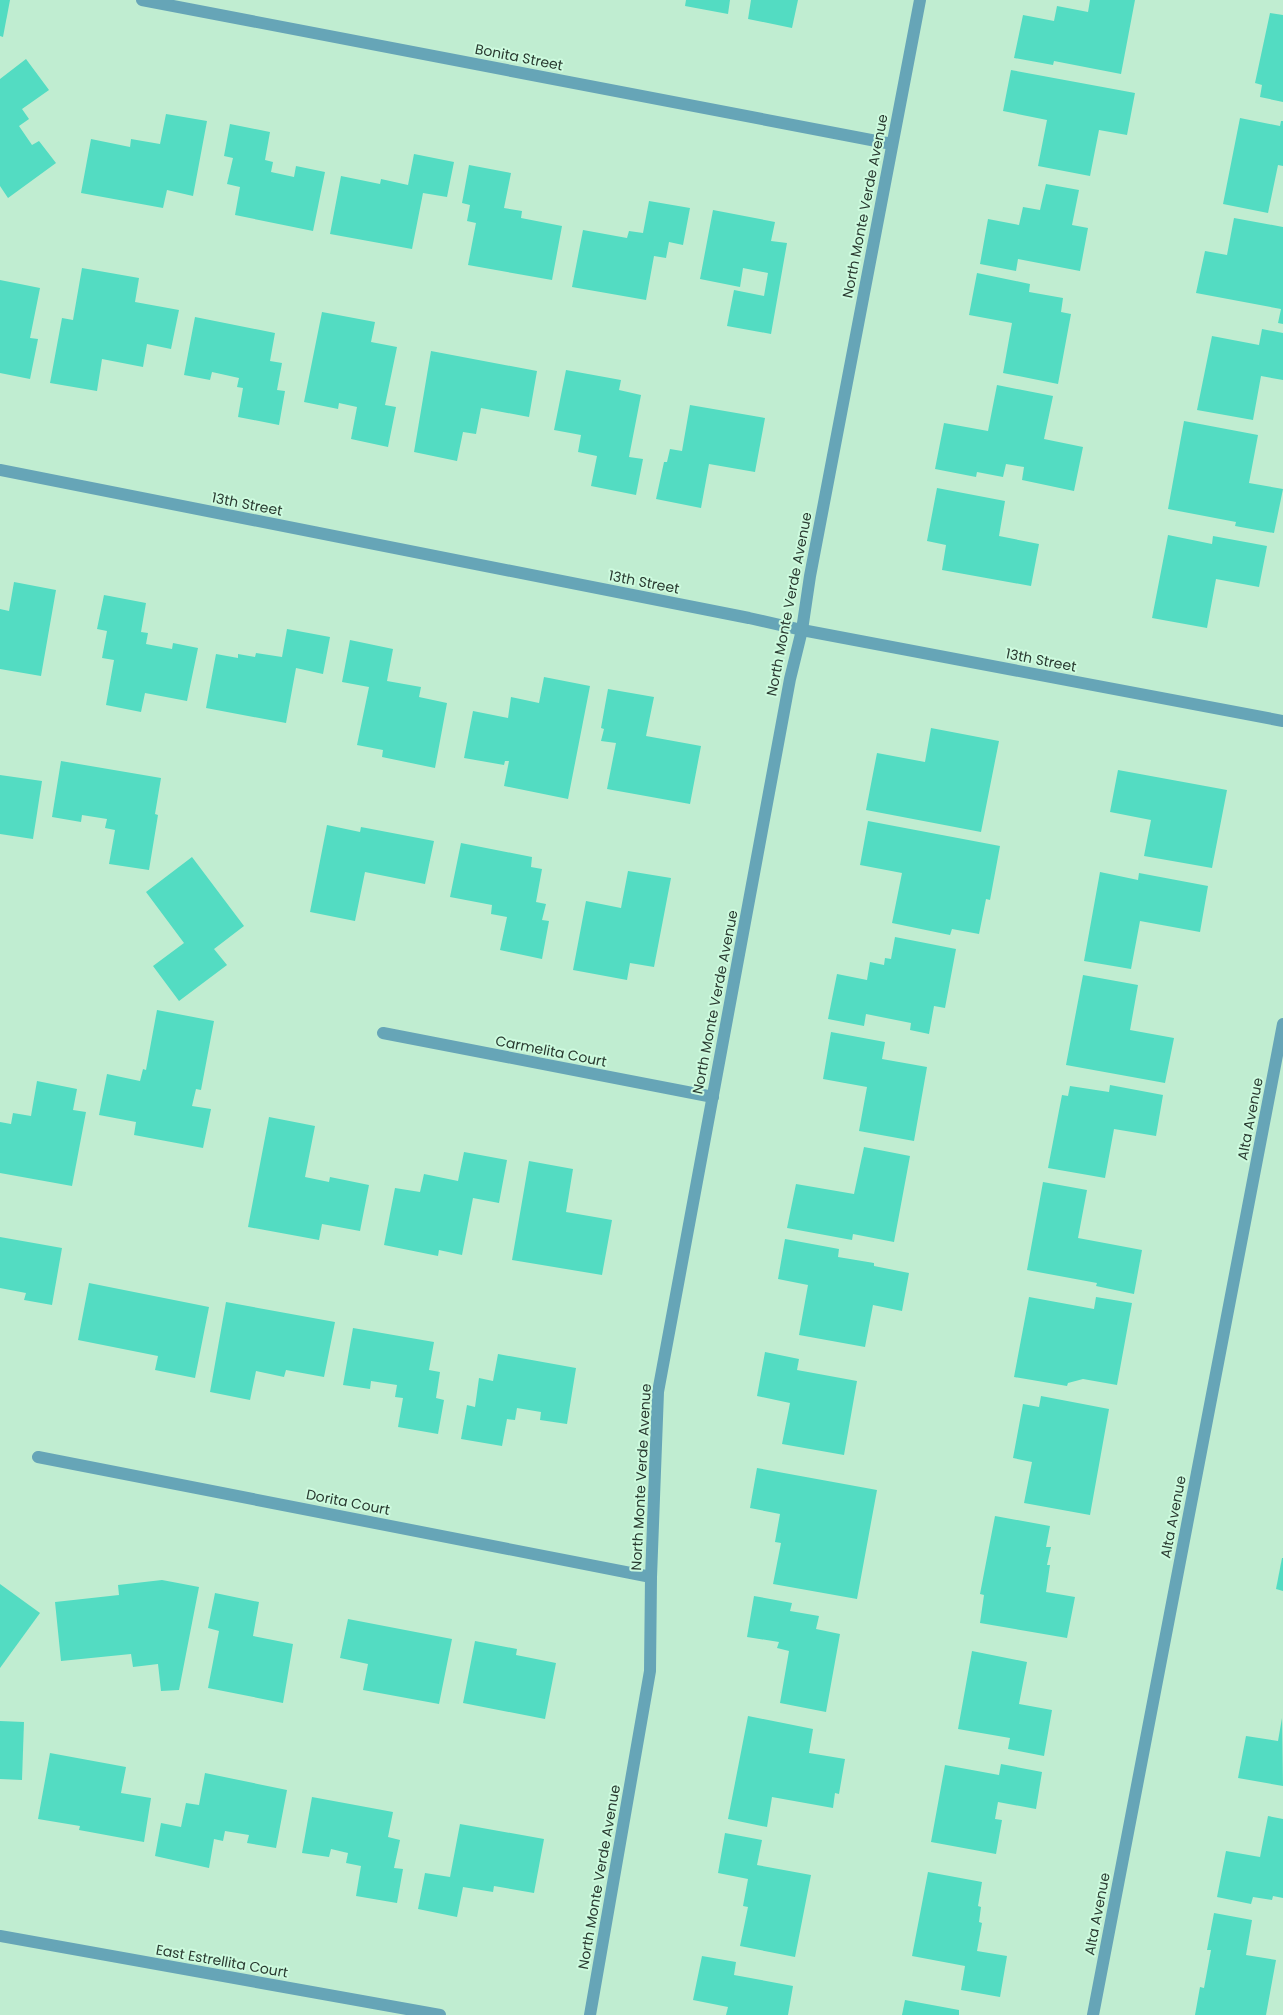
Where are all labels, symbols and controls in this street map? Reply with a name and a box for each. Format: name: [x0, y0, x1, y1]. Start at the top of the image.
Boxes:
street label: Bonita Street: [473, 39, 565, 75]
street label: North Monte Verde Avenue: [837, 112, 893, 300]
street label: 13th Street: [210, 487, 284, 521]
street label: North Monte Verde Avenue: [761, 510, 817, 698]
street label: 13th Street: [607, 565, 681, 599]
street label: 13th Street: [1004, 643, 1078, 677]
street label: North Monte Verde Avenue: [687, 908, 743, 1096]
street label: Carmelita Court: [494, 1030, 608, 1072]
street label: Alta Avenue: [1232, 1076, 1268, 1162]
street label: North Monte Verde Avenue: [626, 1383, 656, 1571]
street label: Alta Avenue: [1155, 1474, 1191, 1560]
street label: Dorita Court: [304, 1484, 392, 1520]
street label: North Monte Verde Avenue: [573, 1783, 625, 1971]
street label: Alta Avenue: [1079, 1871, 1115, 1957]
street label: East Estrellita Court: [154, 1940, 290, 1982]

